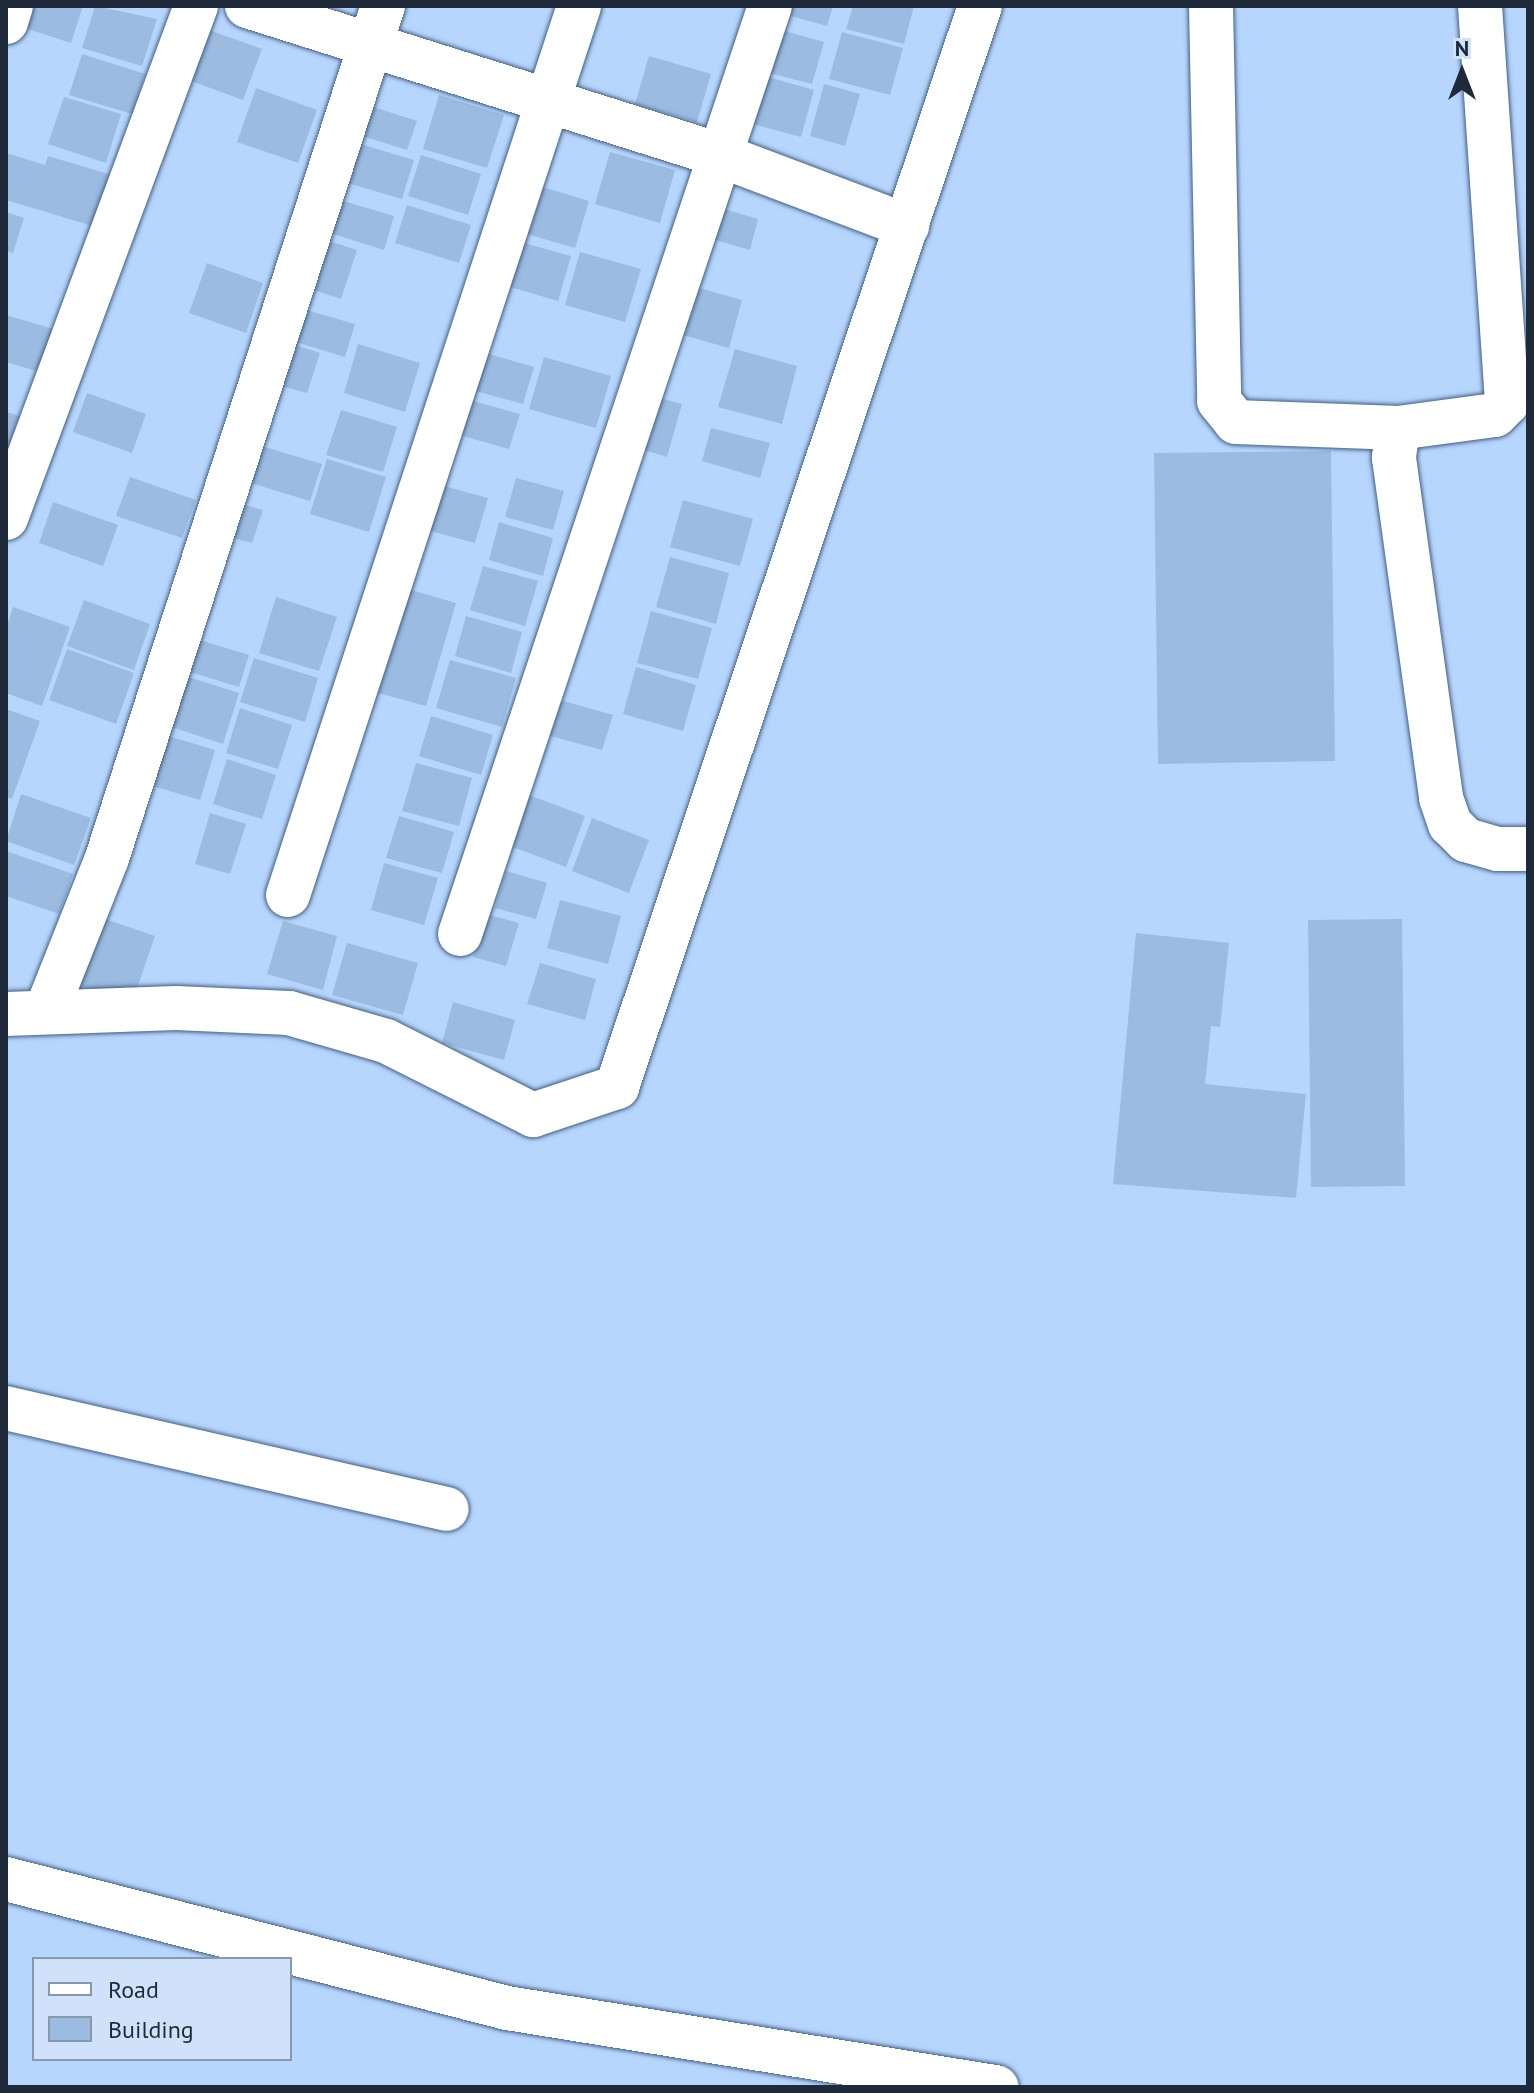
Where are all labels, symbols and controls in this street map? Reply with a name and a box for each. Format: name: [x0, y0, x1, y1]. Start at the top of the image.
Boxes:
north arrow: [1422, 32, 1502, 112]
text: N: [1455, 34, 1469, 62]
legend: [32, 1957, 292, 2061]
text: Road: [108, 1974, 159, 2005]
text: Building: [108, 2014, 194, 2045]

